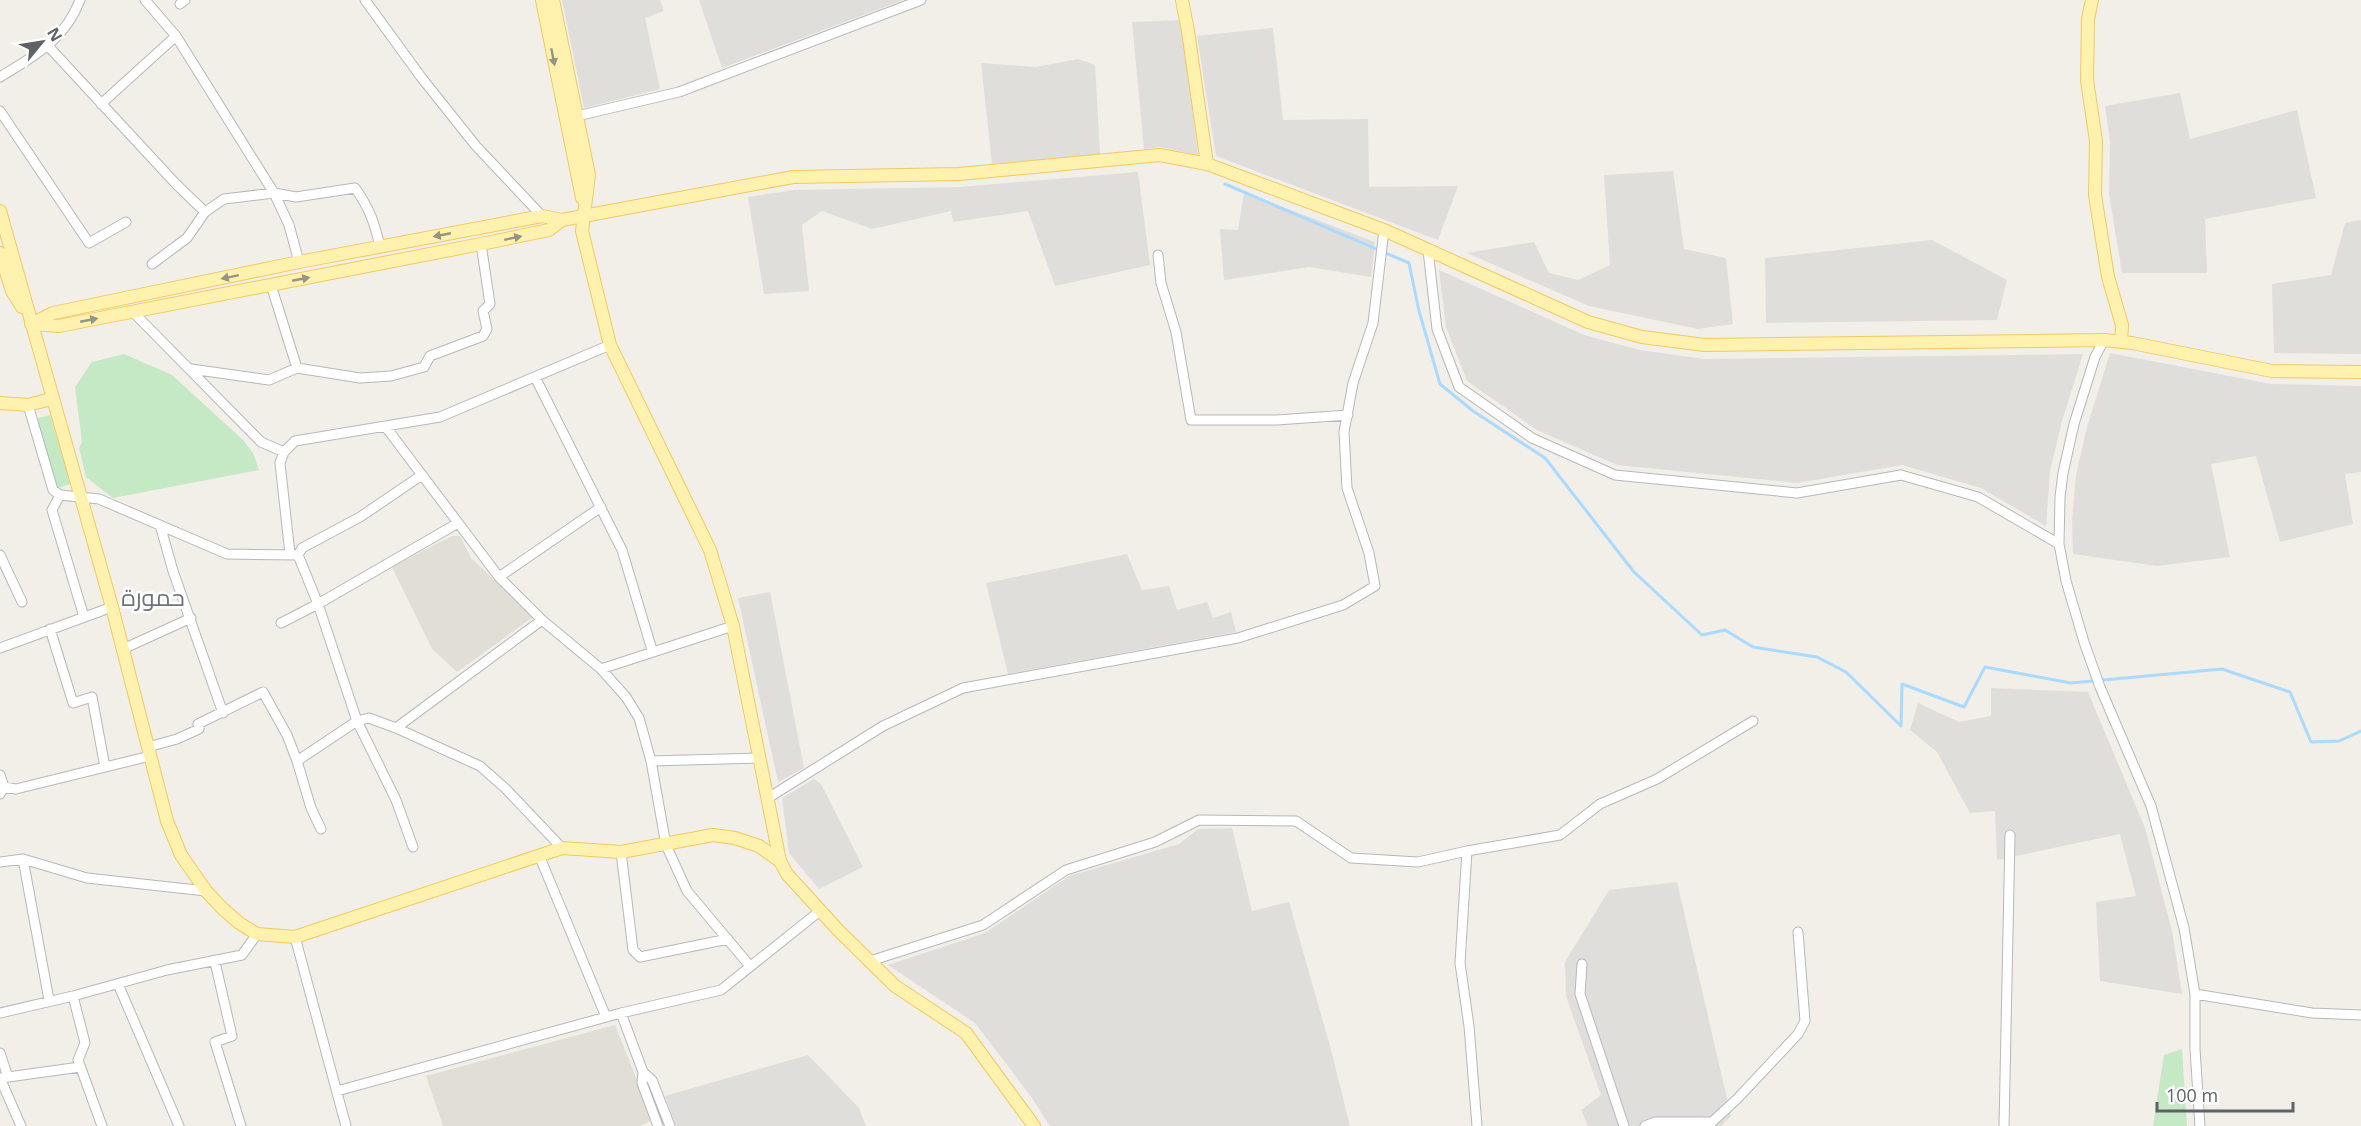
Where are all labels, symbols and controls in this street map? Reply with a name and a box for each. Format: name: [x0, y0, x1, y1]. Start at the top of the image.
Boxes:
north arrow: [12, 12, 72, 72]
text: N: [42, 23, 68, 46]
one-way arrow: [549, 48, 558, 67]
one-way arrow: [433, 231, 452, 240]
one-way arrow: [504, 233, 523, 242]
one-way arrow: [221, 272, 240, 282]
one-way arrow: [292, 274, 311, 283]
one-way arrow: [80, 315, 99, 324]
district label: حمورة: [121, 580, 185, 613]
scale bar: [2157, 1075, 2294, 1113]
text: 100 m: [2166, 1083, 2218, 1107]

